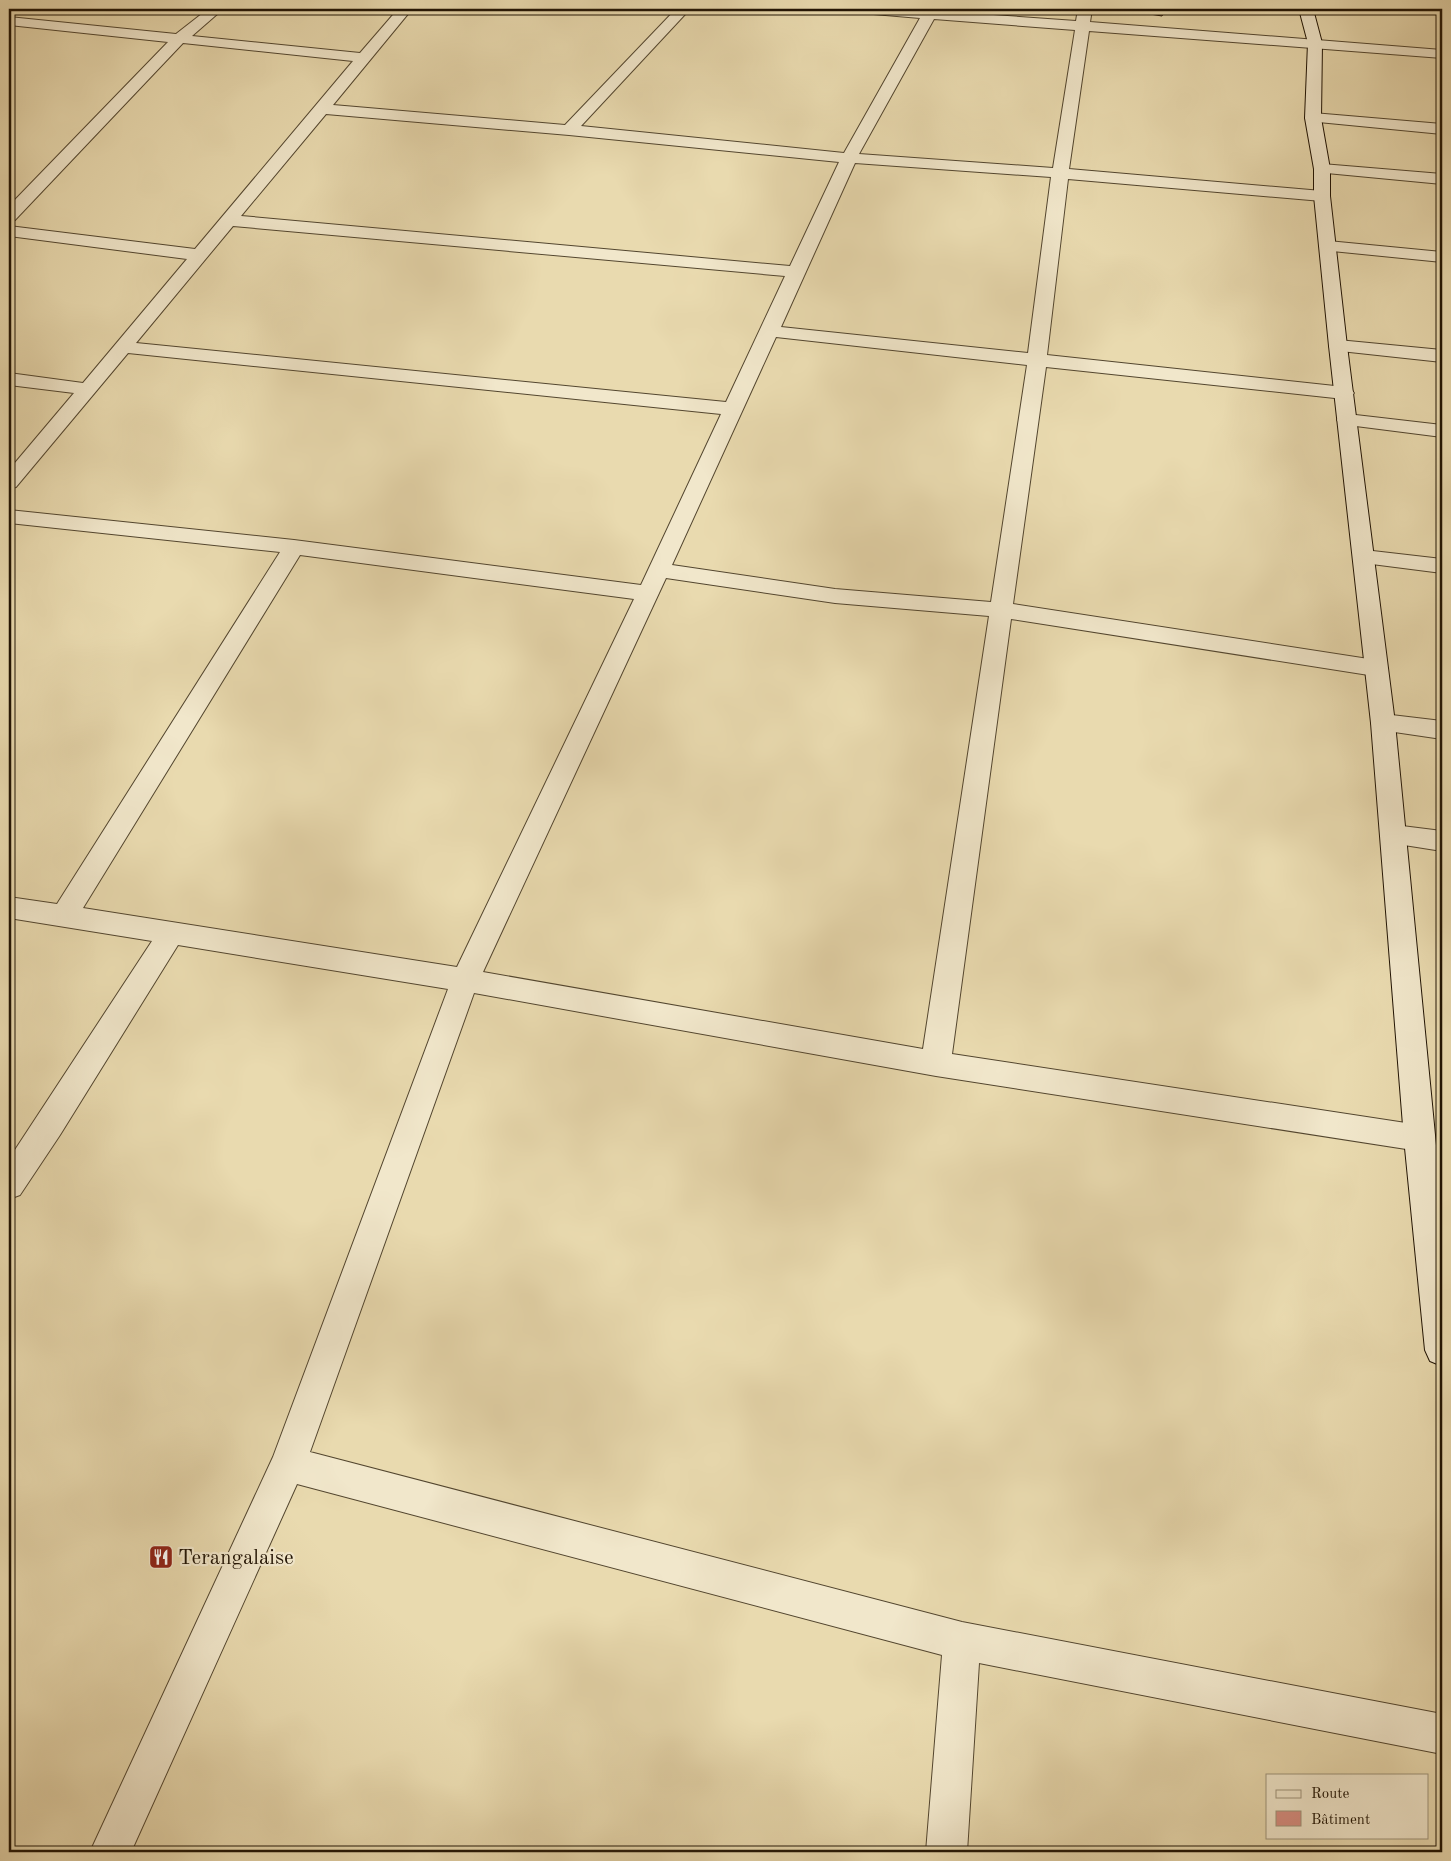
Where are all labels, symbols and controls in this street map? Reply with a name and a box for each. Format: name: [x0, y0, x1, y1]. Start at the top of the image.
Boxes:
restaurant icon: Terangalaise: [148, 1544, 174, 1570]
place label: Terangalaise: [178, 1548, 294, 1569]
legend: [1266, 1774, 1428, 1838]
text: Route: [1311, 1787, 1349, 1802]
text: Bâtiment: [1311, 1813, 1370, 1828]

